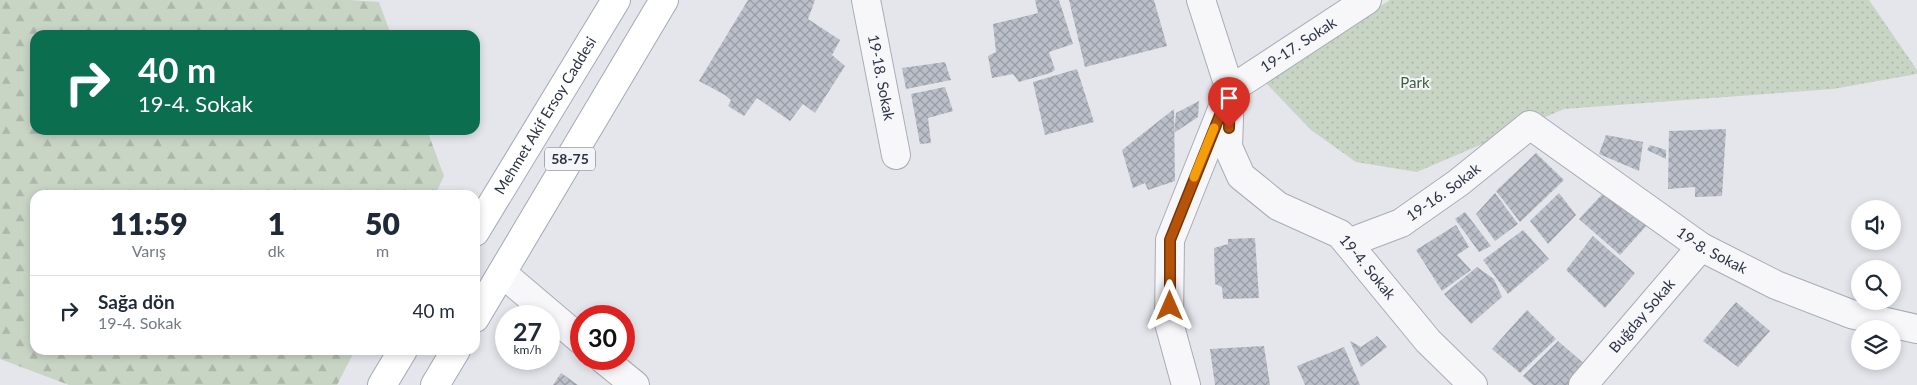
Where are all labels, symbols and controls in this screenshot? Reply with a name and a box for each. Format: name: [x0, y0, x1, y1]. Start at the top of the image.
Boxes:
street label: 19-17. Sokak: [1257, 12, 1340, 76]
street label: Mehmet Akif Ersoy Caddesi: [490, 33, 600, 197]
street label: 19-18. Sokak: [865, 33, 899, 122]
text: 40 m: [138, 48, 216, 90]
icon: right: [55, 50, 120, 115]
park label: Park: [1400, 73, 1430, 91]
pin: [1208, 77, 1250, 128]
icon: arrive: [1215, 84, 1243, 112]
text: 19-4. Sokak: [138, 90, 253, 117]
road number: 58-75: [545, 148, 595, 170]
street label: 19-16. Sokak: [1402, 158, 1484, 224]
map controls: [1851, 200, 1901, 370]
button: sound: [1851, 200, 1901, 250]
text: 11:59: [110, 205, 188, 241]
text: 1: [268, 205, 285, 241]
text: 50: [365, 205, 400, 241]
street label: 19-8. Sokak: [1674, 223, 1751, 277]
street label: 19-4. Sokak: [1336, 231, 1400, 303]
text: Varış: [132, 241, 166, 260]
text: dk: [268, 241, 285, 260]
text: m: [376, 241, 389, 260]
button: search: [1851, 260, 1901, 310]
street label: Buğday Sokak: [1605, 274, 1678, 356]
position arrow: [1143, 279, 1195, 331]
text: Sağa dön: [98, 290, 175, 313]
icon: right: [55, 297, 83, 325]
text: 40 m: [412, 299, 455, 322]
speed limit sign: 30: [570, 305, 635, 370]
text: 19-4. Sokak: [98, 313, 182, 332]
text: 27: [513, 316, 542, 346]
button: layers: [1851, 320, 1901, 370]
text: km/h: [513, 342, 542, 357]

